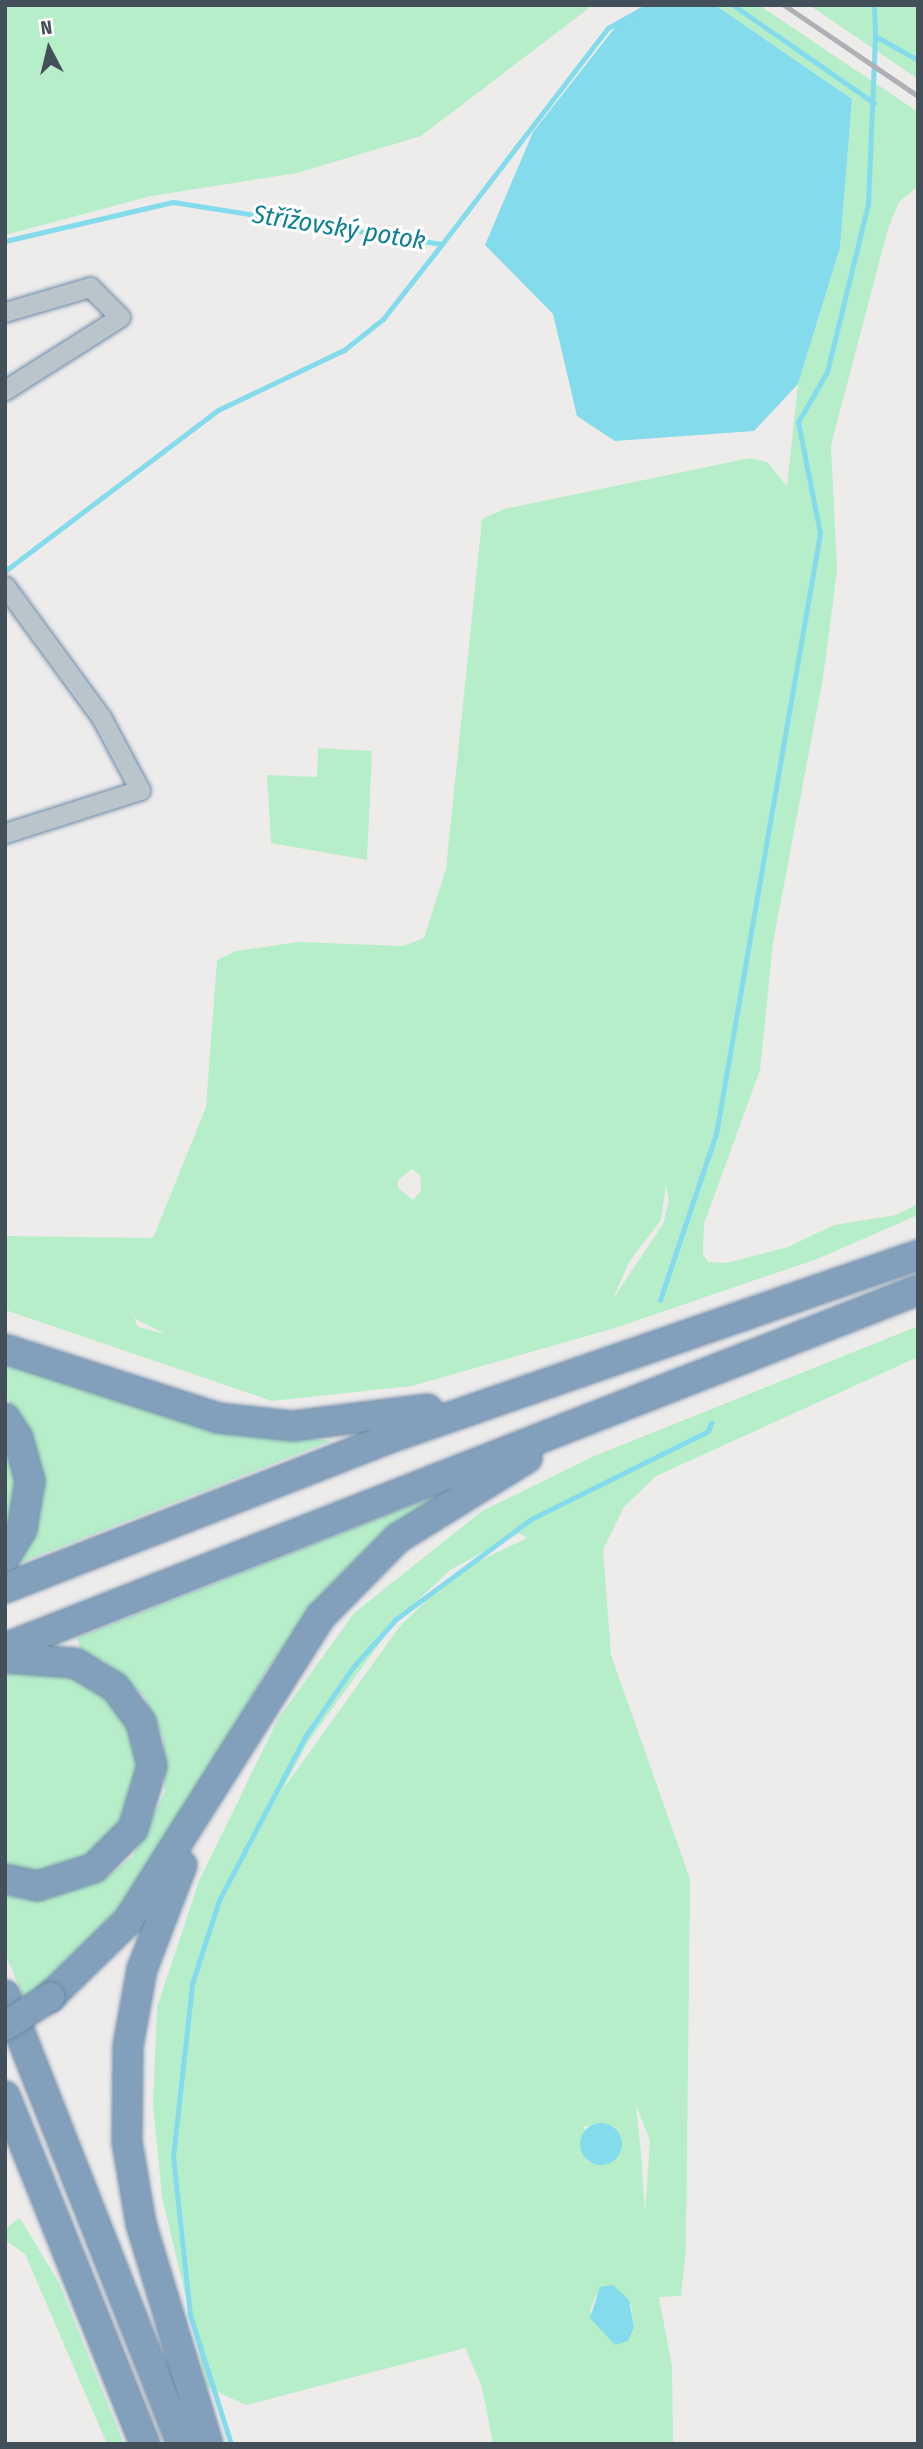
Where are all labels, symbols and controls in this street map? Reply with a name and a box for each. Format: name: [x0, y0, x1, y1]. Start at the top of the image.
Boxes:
north arrow: [14, 14, 84, 84]
text: N: [39, 16, 53, 40]
water label: Střížovský potok: [250, 199, 428, 257]

